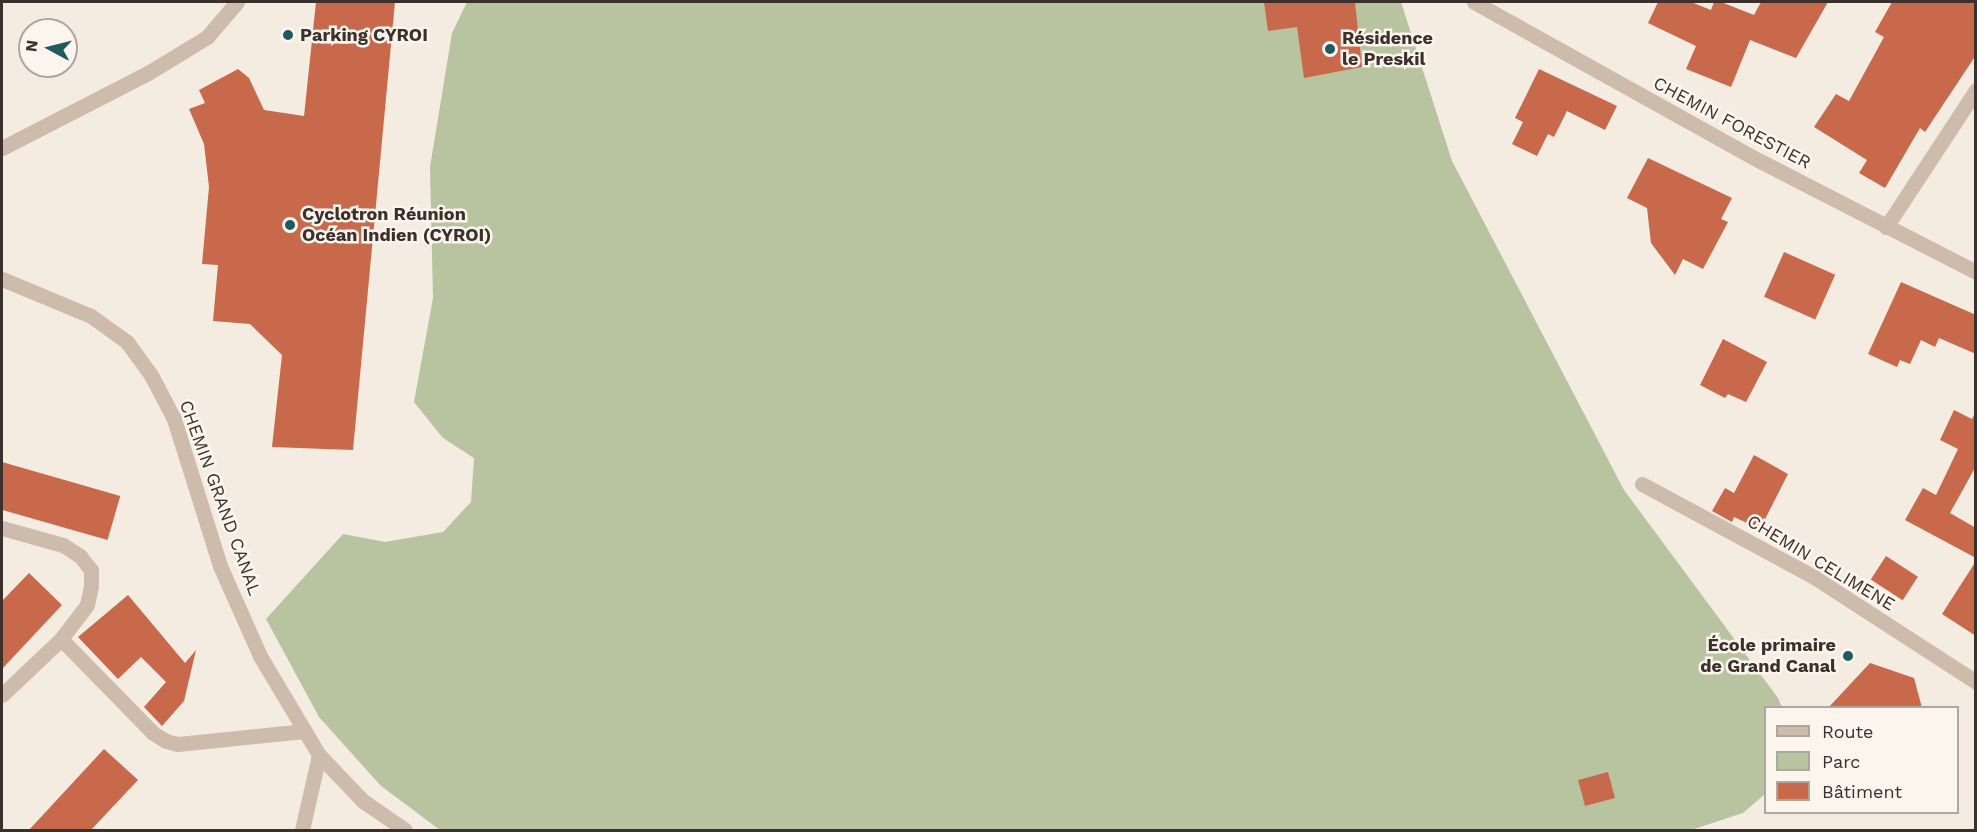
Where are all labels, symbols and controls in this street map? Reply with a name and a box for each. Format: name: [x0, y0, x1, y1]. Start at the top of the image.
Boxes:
north arrow: [18, 18, 78, 78]
place label: Parking CYROI: [300, 24, 428, 46]
marker: Parking CYROI: [281, 28, 295, 42]
place label: Résidence le Preskil: [1342, 28, 1433, 70]
text: N: [21, 39, 42, 53]
marker: Résidence le Preskil: [1323, 42, 1337, 56]
street label: CHEMIN FORESTIER: [1649, 72, 1815, 174]
place label: Cyclotron Réunion Océan Indien (CYROI): [302, 204, 491, 246]
marker: Cyclotron Réunion Océan Indien (CYROI): [283, 218, 297, 232]
street label: CHEMIN GRAND CANAL: [175, 397, 265, 599]
street label: CHEMIN CELIMENE: [1743, 510, 1899, 616]
place label: École primaire de Grand Canal: [1700, 635, 1836, 678]
marker: École primaire de Grand Canal: [1841, 649, 1855, 663]
legend: [1764, 706, 1959, 814]
text: Route: [1822, 721, 1874, 742]
text: Parc: [1822, 751, 1860, 772]
text: Bâtiment: [1822, 781, 1902, 802]

